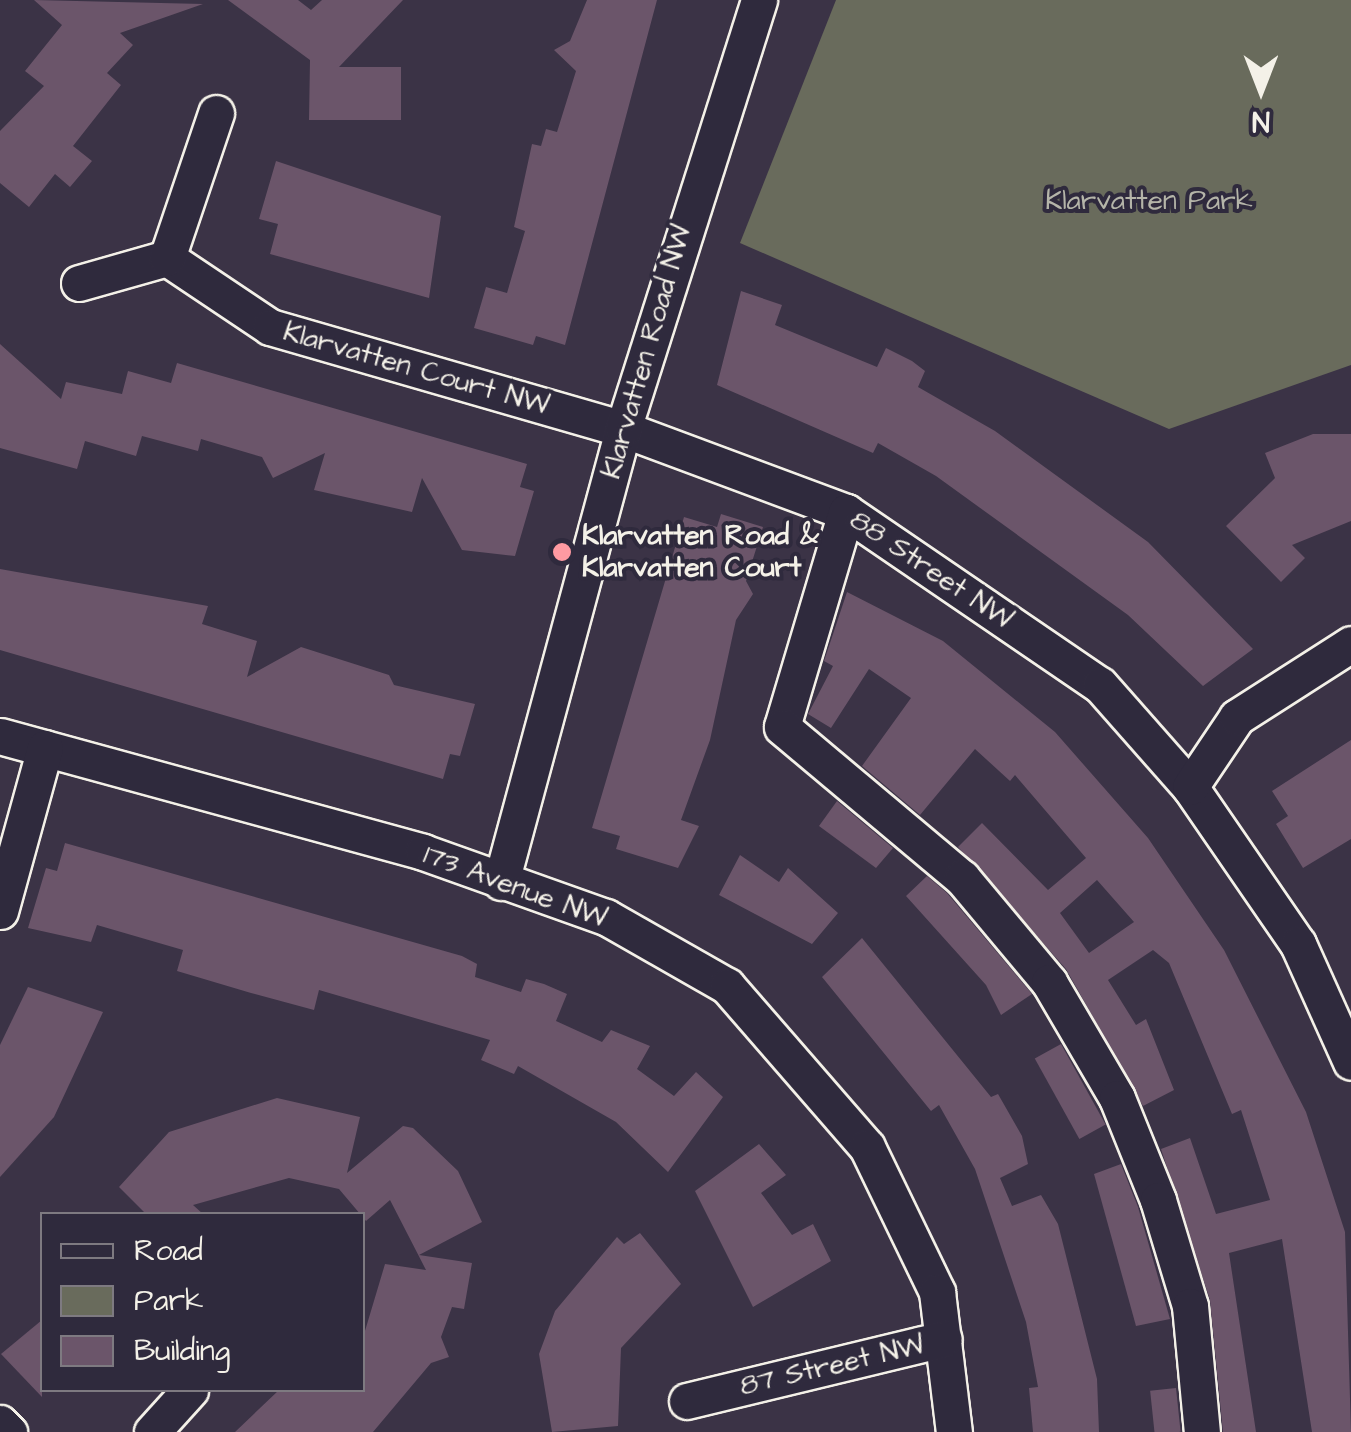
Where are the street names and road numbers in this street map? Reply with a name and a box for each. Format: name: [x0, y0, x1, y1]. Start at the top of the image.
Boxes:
street label: Klarvatten Road NW: [595, 221, 699, 483]
street label: Klarvatten Court NW: [279, 315, 553, 423]
street label: 88 Street NW: [843, 503, 1019, 637]
street label: 173 Avenue NW: [419, 838, 611, 936]
street label: 87 Street NW: [737, 1328, 927, 1404]

